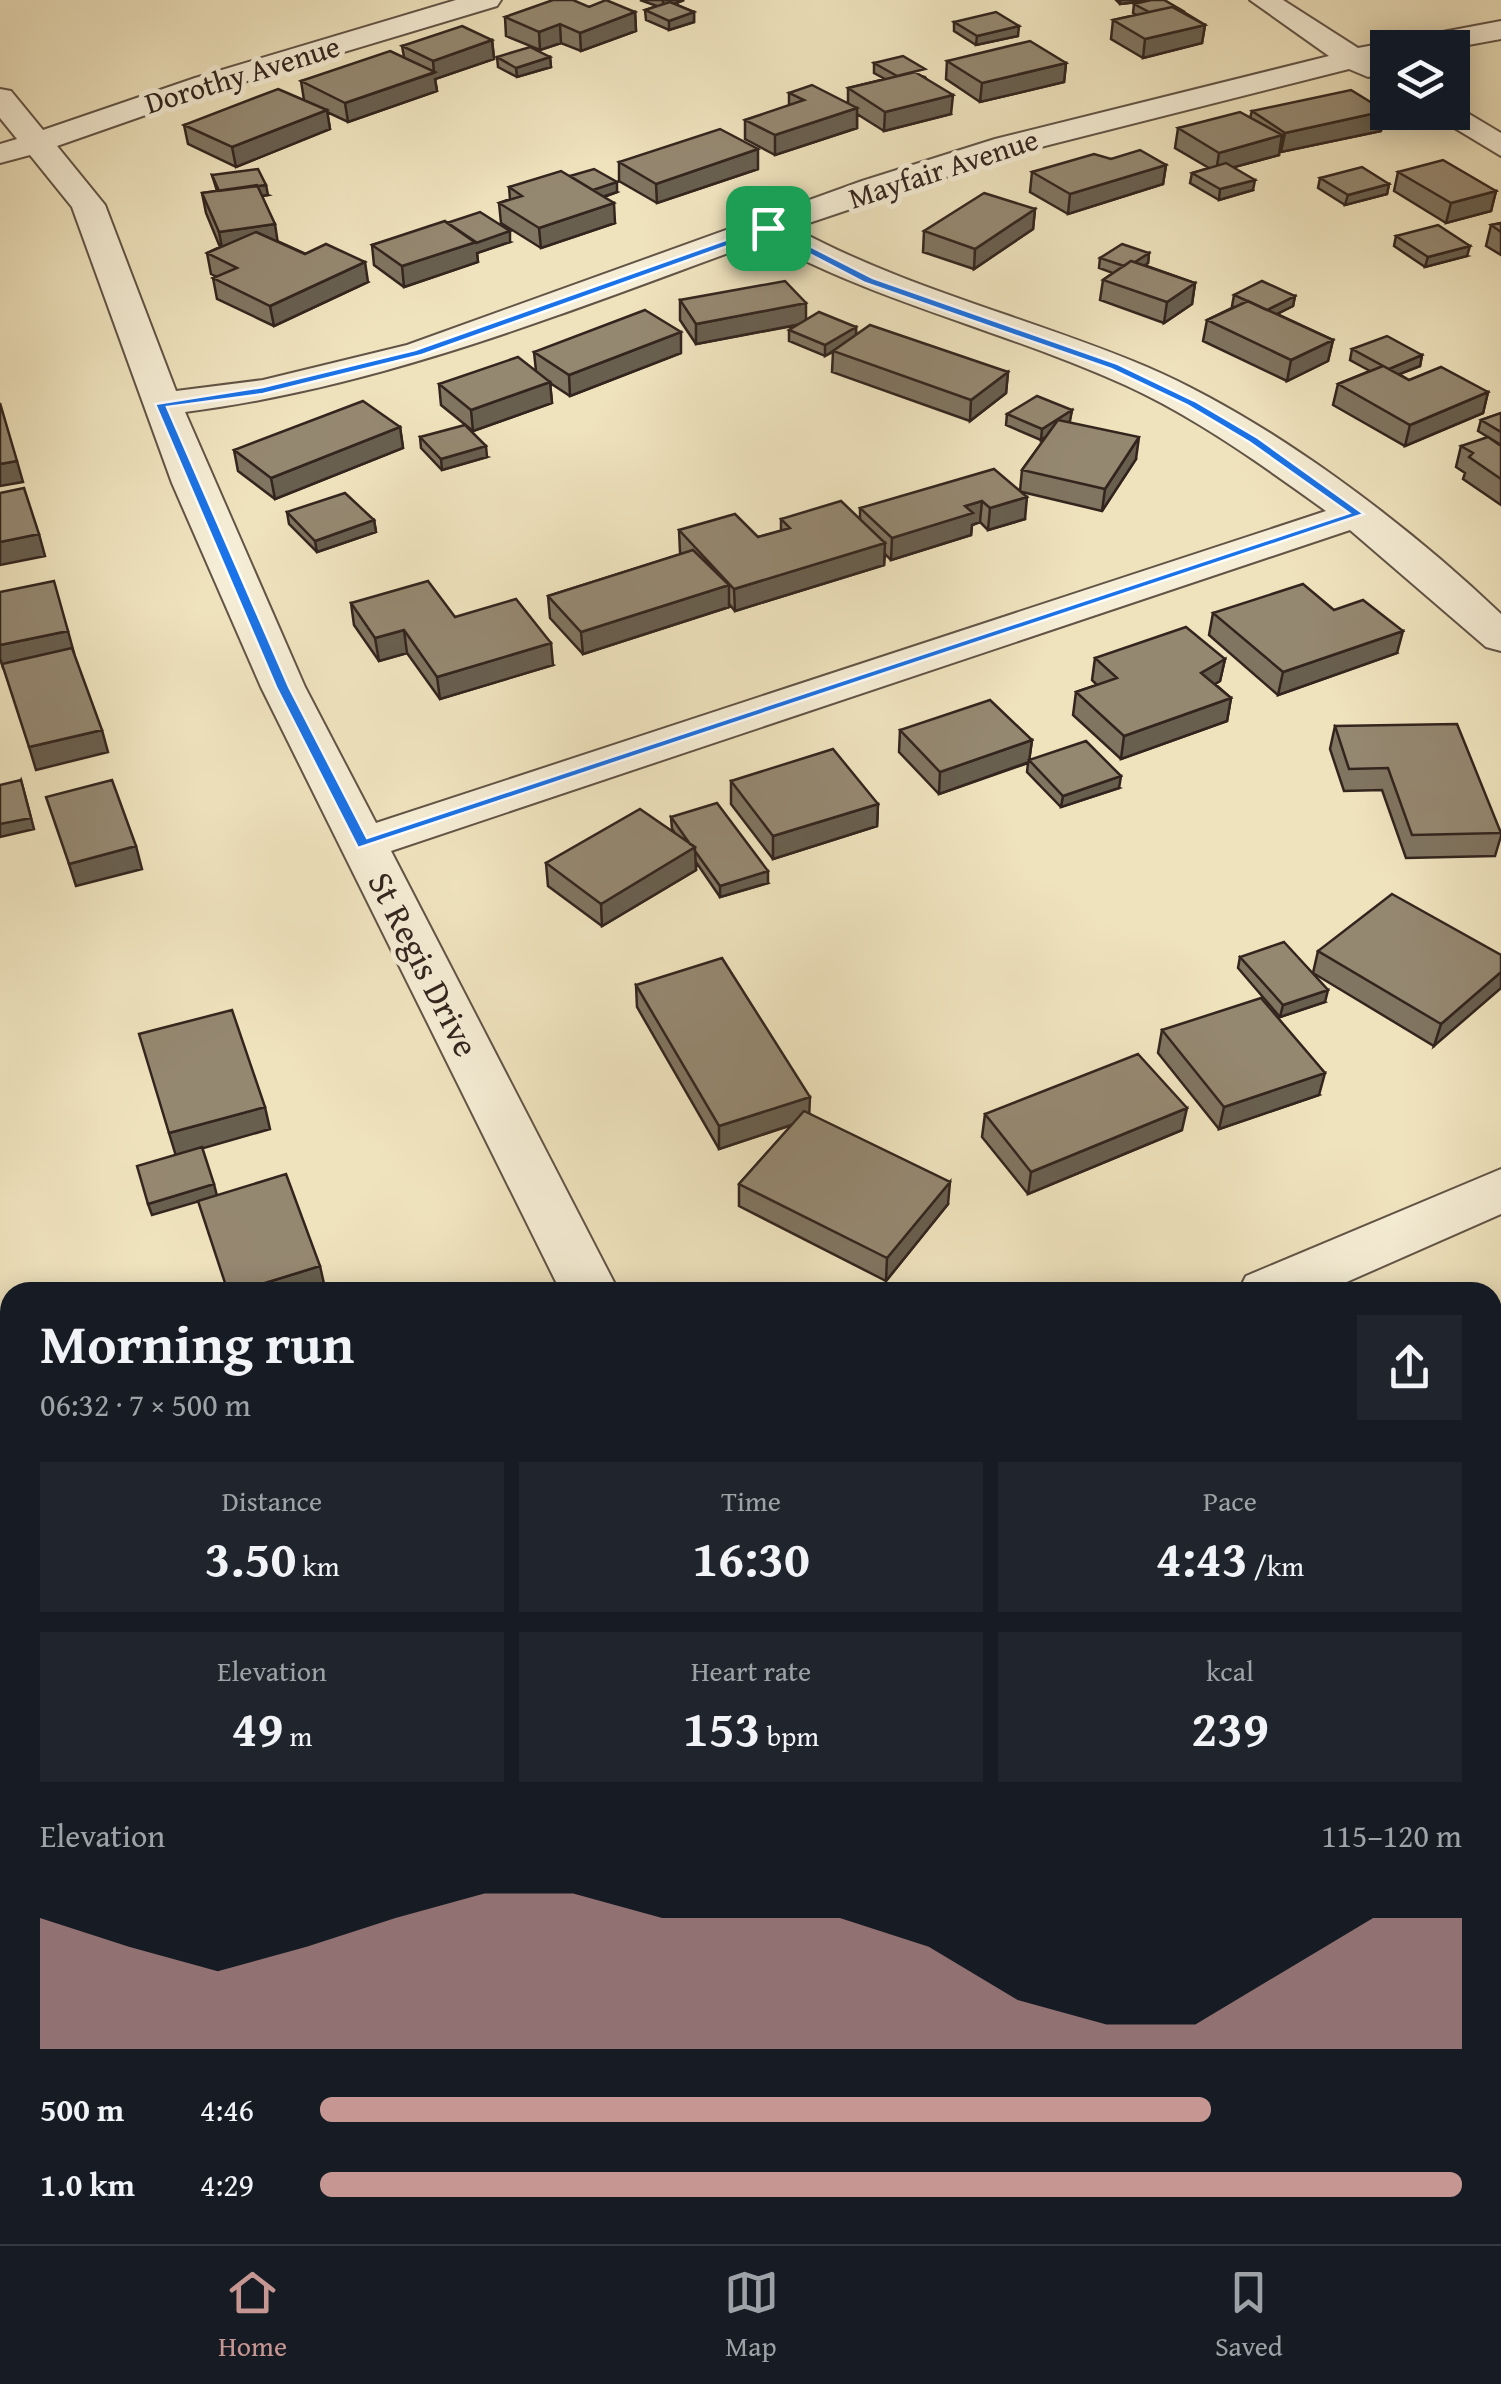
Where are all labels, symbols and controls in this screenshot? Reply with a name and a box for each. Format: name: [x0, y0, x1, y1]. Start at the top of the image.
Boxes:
street label: Dorothy Avenue: [139, 23, 345, 125]
map controls: [1370, 30, 1470, 130]
button: layers: [1370, 30, 1470, 130]
street label: Mayfair Avenue: [842, 117, 1044, 219]
pin: [726, 186, 811, 271]
icon: arrive: [741, 201, 796, 256]
street label: St Regis Drive: [356, 863, 492, 1065]
text: Morning run: [40, 1303, 354, 1383]
button: share: [1357, 1315, 1462, 1420]
text: 06:32 · 7 × 500 m: [40, 1381, 251, 1428]
text: Distance: [222, 1480, 322, 1521]
text: Time: [721, 1480, 781, 1521]
text: Pace: [1203, 1480, 1257, 1521]
text: 3.50: [204, 1521, 296, 1594]
text: 16:30: [692, 1521, 810, 1594]
text: 4:43: [1156, 1521, 1248, 1594]
text: km: [296, 1545, 340, 1586]
text: /km: [1248, 1545, 1304, 1586]
text: Elevation: [217, 1650, 327, 1691]
text: Heart rate: [691, 1650, 811, 1691]
text: kcal: [1206, 1650, 1254, 1691]
text: 49: [232, 1691, 283, 1764]
text: 153: [683, 1691, 761, 1764]
text: 239: [1191, 1691, 1269, 1764]
text: m: [283, 1715, 312, 1756]
text: bpm: [761, 1715, 819, 1756]
text: Elevation: [40, 1812, 165, 1859]
text: 115–120 m: [1321, 1812, 1462, 1859]
text: 500 m: [40, 2086, 124, 2133]
text: 4:46: [200, 2086, 254, 2133]
text: 1.0 km: [40, 2161, 135, 2208]
text: 4:29: [200, 2161, 254, 2208]
tab: Home: [218, 2265, 287, 2366]
tab: Map: [724, 2265, 779, 2366]
tab: Saved: [1215, 2265, 1283, 2366]

